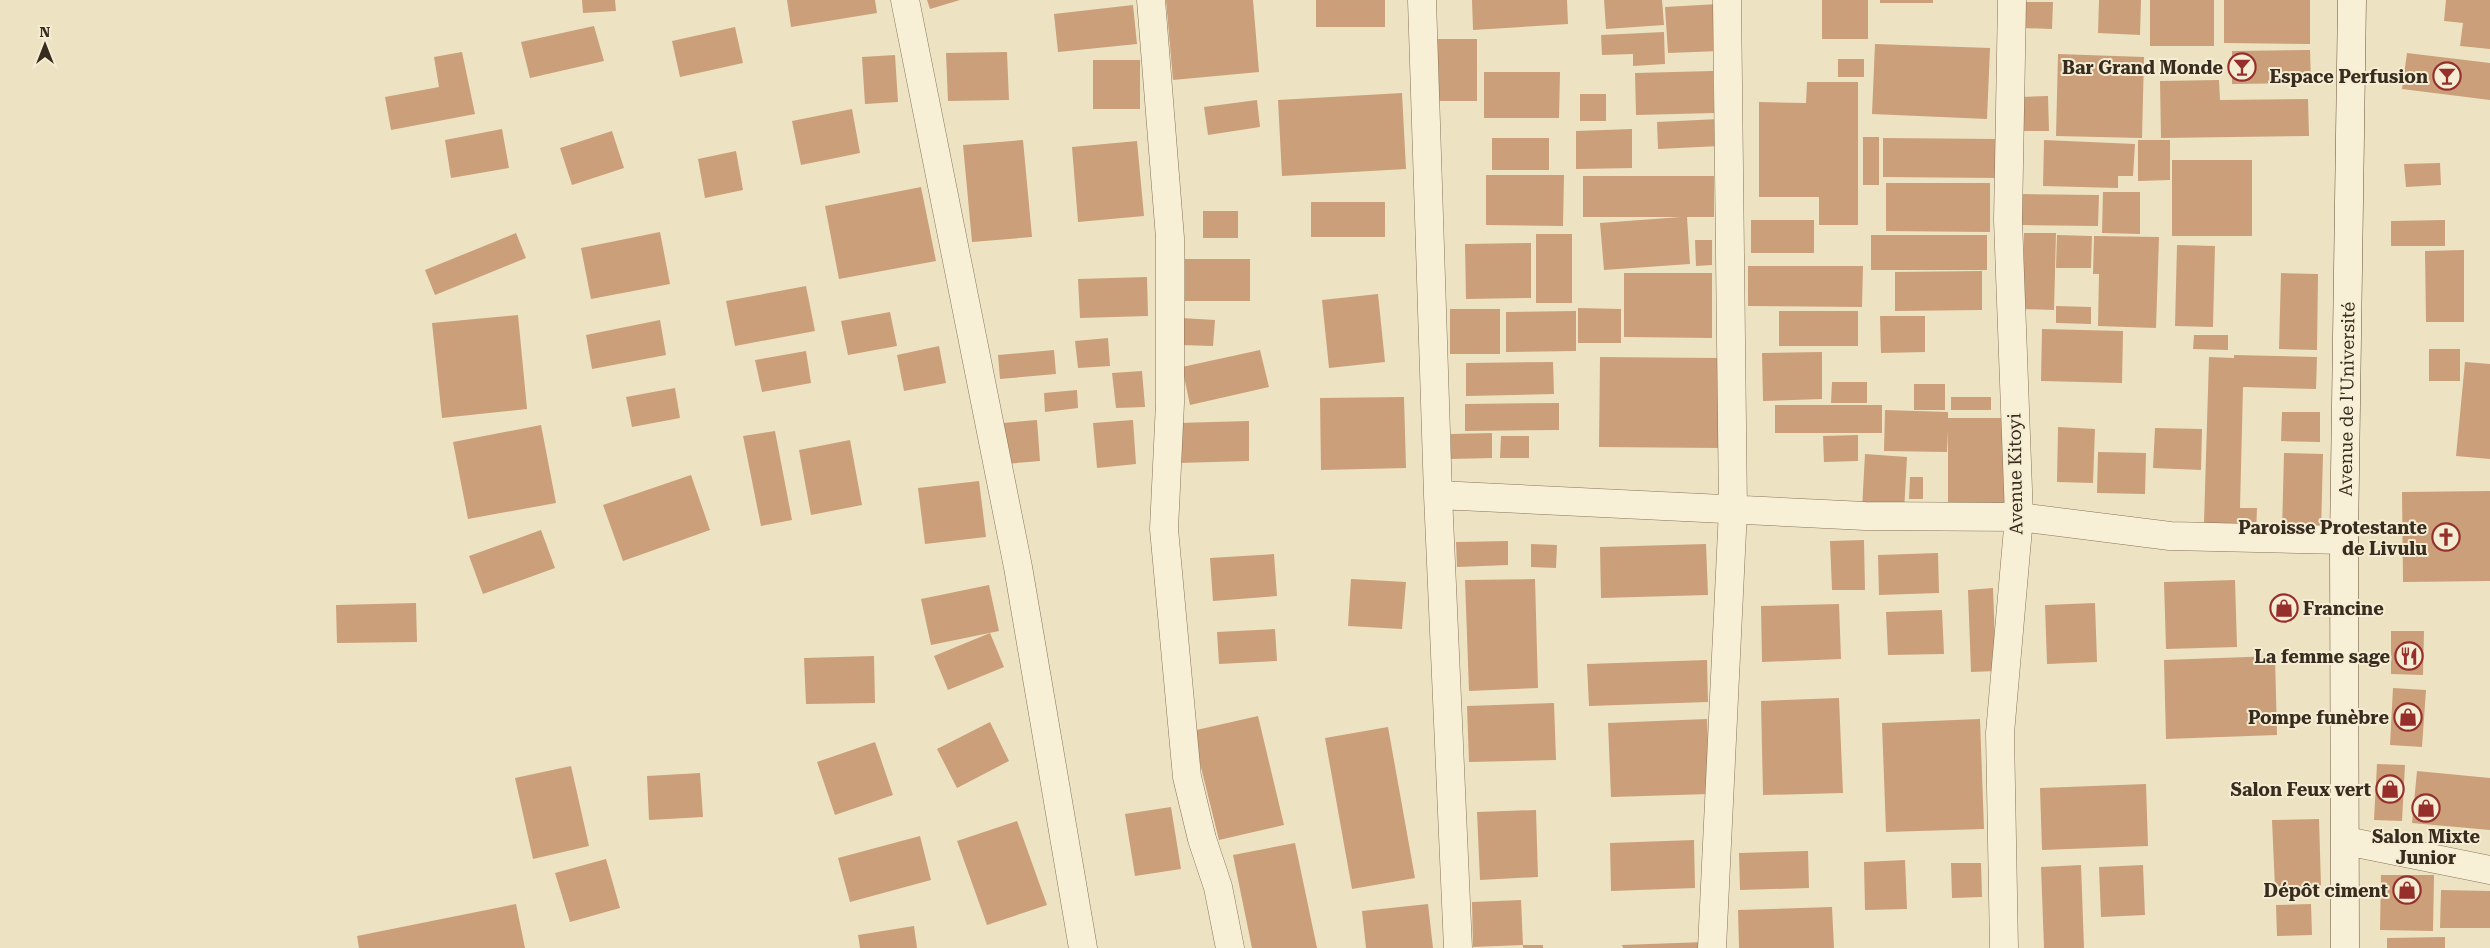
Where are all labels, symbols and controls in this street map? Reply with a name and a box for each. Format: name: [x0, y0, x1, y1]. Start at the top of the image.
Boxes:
north arrow: [20, 20, 70, 70]
text: N: [40, 24, 51, 40]
bar icon: Bar Grand Monde: [2227, 52, 2257, 82]
place label: Bar Grand Monde: [2062, 57, 2223, 78]
bar icon: Espace Perfusion: [2432, 61, 2462, 91]
place label: Espace Perfusion: [2269, 66, 2428, 87]
street label: Avenue de l'Université: [2334, 301, 2358, 496]
street label: Avenue Kitoyi: [2003, 413, 2027, 535]
place label: Paroisse Protestante de Livulu: [2238, 517, 2427, 559]
church icon: Paroisse Protestante de Livulu: [2431, 522, 2461, 552]
shop icon: Francine: [2269, 593, 2299, 623]
place label: Francine: [2303, 598, 2384, 619]
restaurant icon: La femme sage: [2394, 641, 2424, 671]
place label: La femme sage: [2254, 646, 2390, 667]
shop icon: Pompe funèbre: [2393, 702, 2423, 732]
place label: Pompe funèbre: [2248, 707, 2389, 728]
shop icon: Salon Feux vert: [2375, 774, 2405, 804]
place label: Salon Feux vert: [2230, 779, 2371, 800]
shop icon: Salon Mixte Junior: [2411, 793, 2441, 823]
place label: Salon Mixte Junior: [2372, 826, 2481, 868]
shop icon: Dépôt ciment: [2392, 875, 2422, 905]
place label: Dépôt ciment: [2264, 880, 2388, 901]

